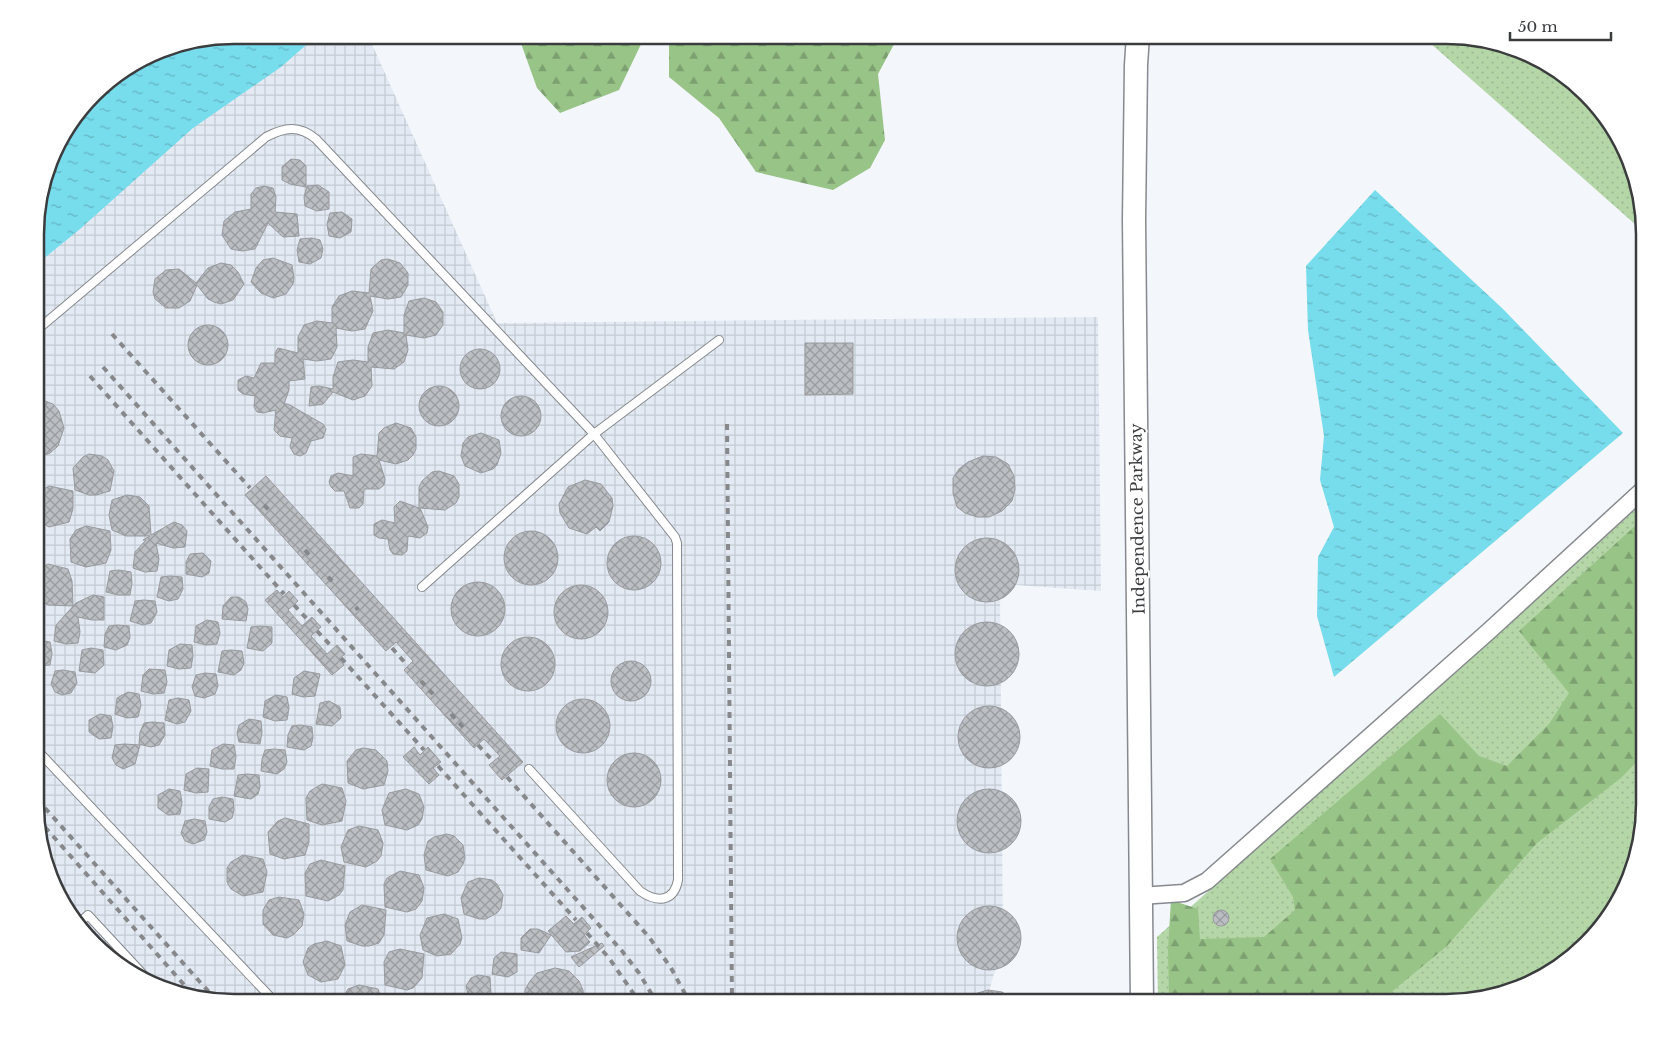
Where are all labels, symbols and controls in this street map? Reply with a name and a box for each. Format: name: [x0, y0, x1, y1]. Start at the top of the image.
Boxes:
scale bar: [1510, 10, 1611, 42]
text: 50 m: [1518, 17, 1558, 36]
street label: Independence Parkway: [1125, 422, 1149, 615]

